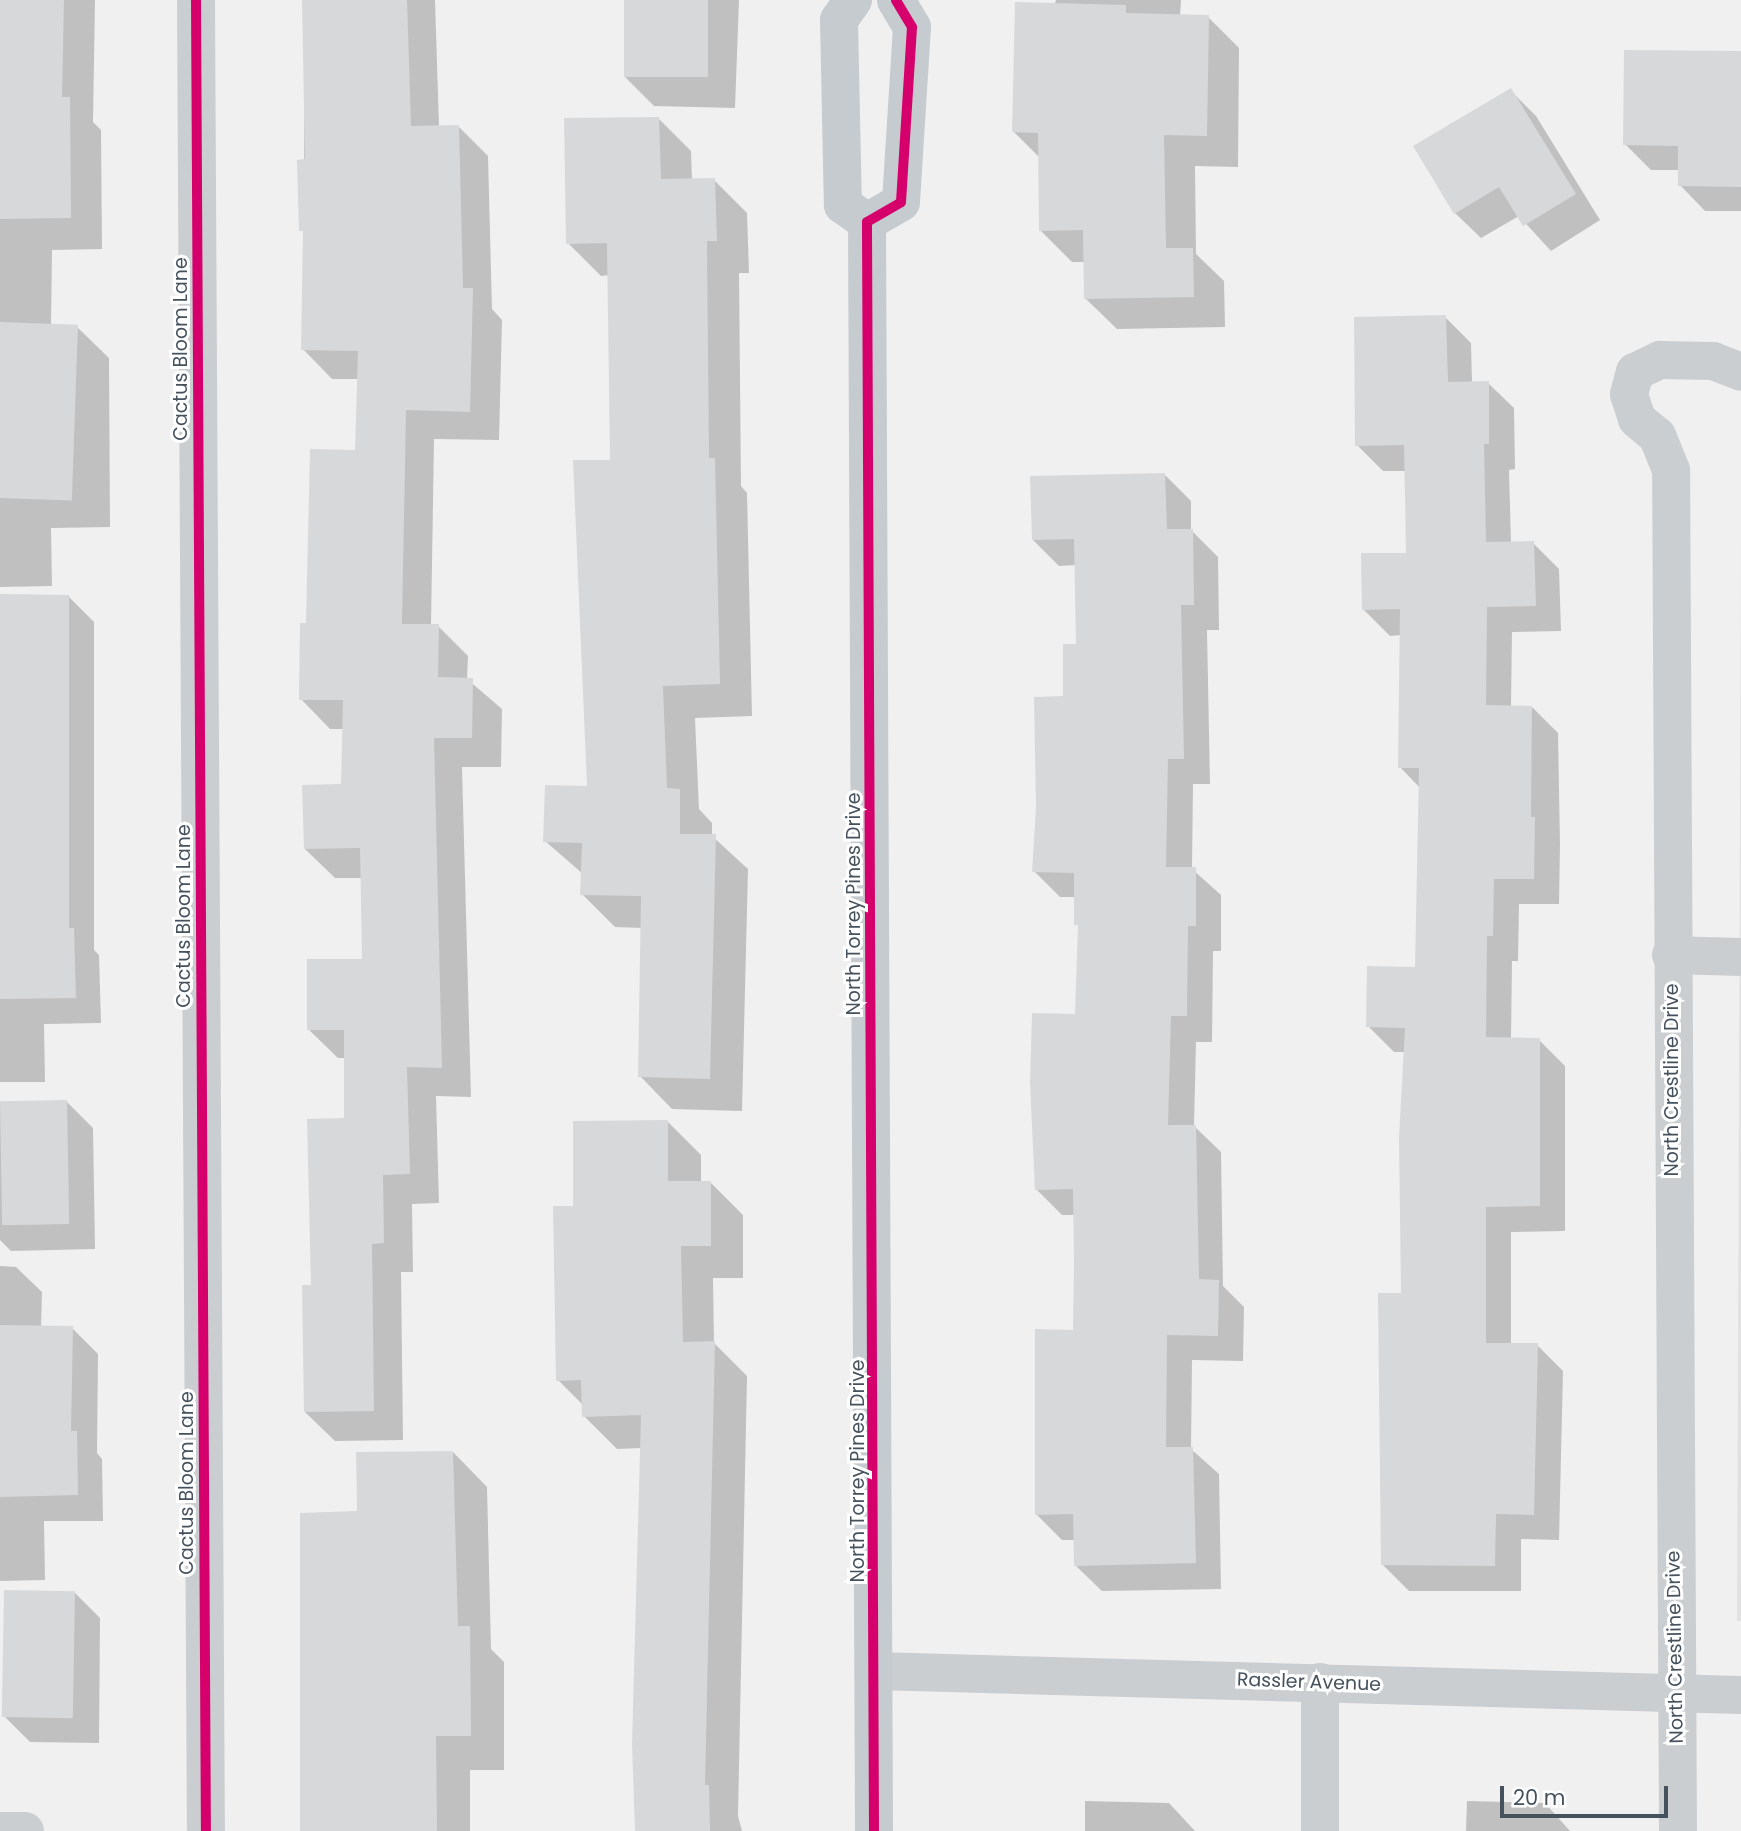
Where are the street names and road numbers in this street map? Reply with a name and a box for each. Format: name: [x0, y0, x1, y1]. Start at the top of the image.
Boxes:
street label: Cactus Bloom Lane: [170, 257, 192, 441]
street label: North Torrey Pines Drive: [843, 792, 865, 1016]
street label: Cactus Bloom Lane: [173, 824, 195, 1008]
street label: North Crestline Drive: [1661, 983, 1683, 1177]
street label: North Torrey Pines Drive: [847, 1359, 869, 1583]
street label: Cactus Bloom Lane: [176, 1391, 198, 1575]
street label: North Crestline Drive: [1662, 1550, 1688, 1744]
street label: Rassler Avenue: [1237, 1668, 1381, 1696]

